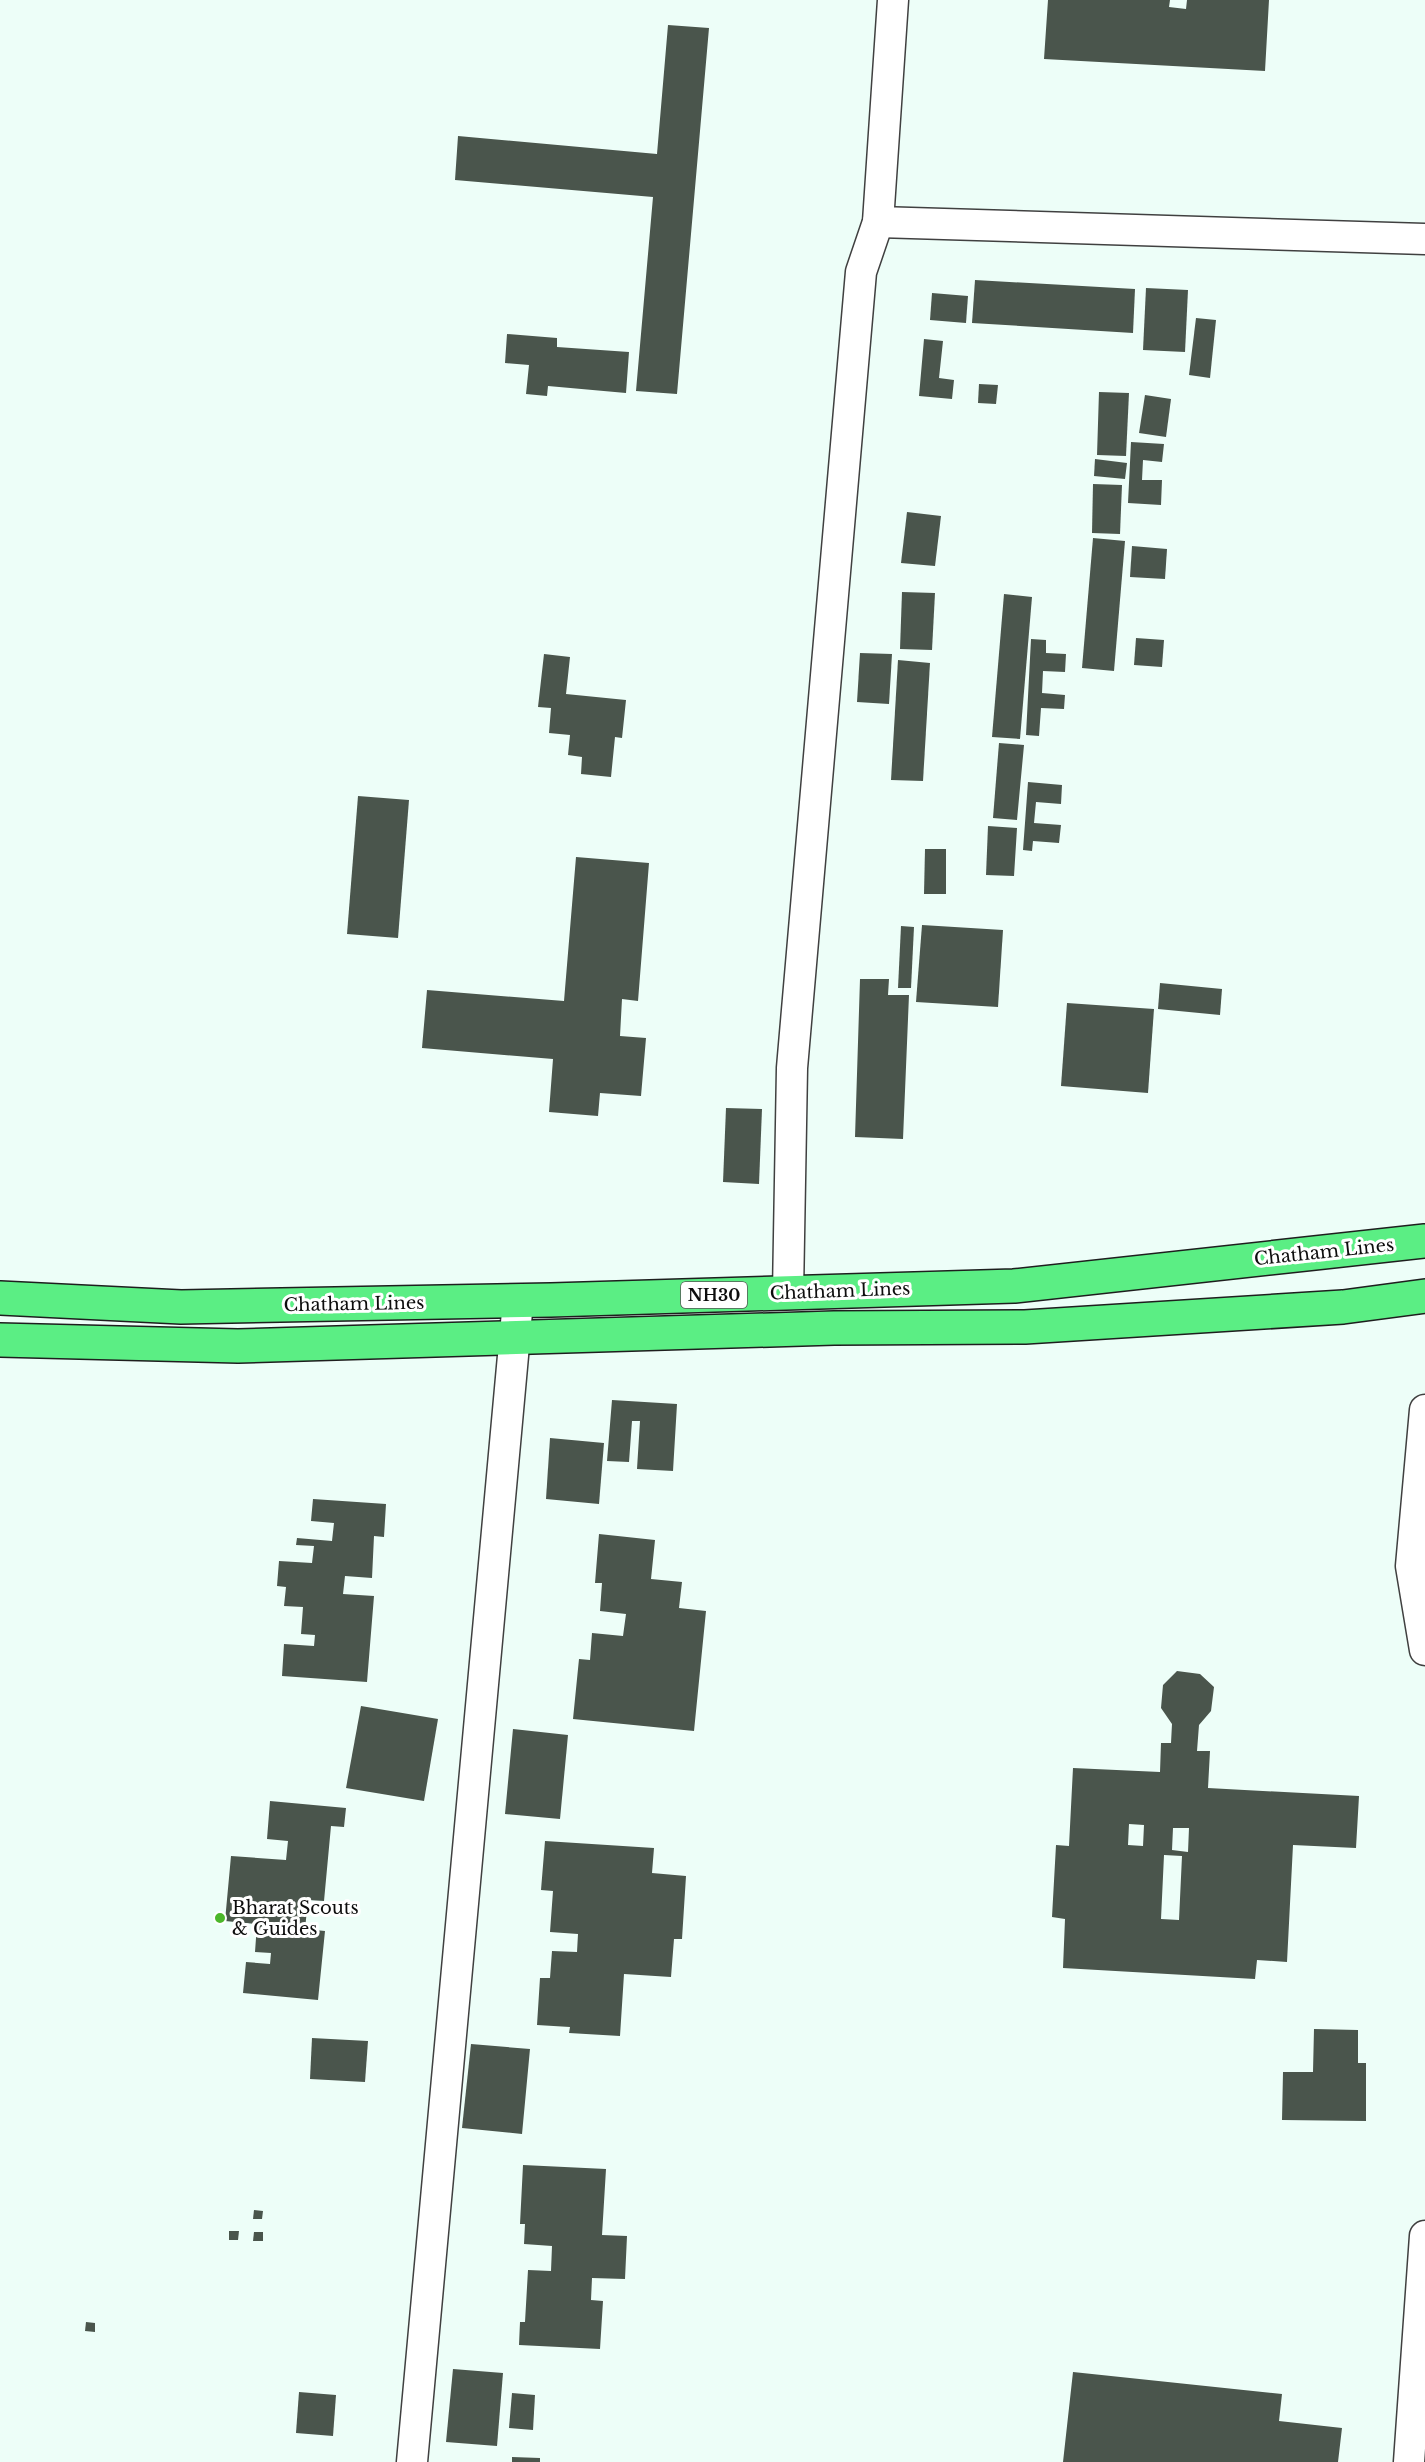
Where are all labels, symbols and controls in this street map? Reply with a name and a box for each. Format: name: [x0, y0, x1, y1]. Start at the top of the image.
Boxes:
street label: Chatham Lines: [1253, 1234, 1395, 1270]
street label: Chatham Lines: [769, 1278, 911, 1304]
road number: NH30: [681, 1282, 747, 1308]
street label: Chatham Lines: [284, 1292, 424, 1316]
place label: Bharat Scouts & Guides: [232, 1897, 359, 1940]
marker: Bharat Scouts & Guides: [213, 1911, 227, 1925]

